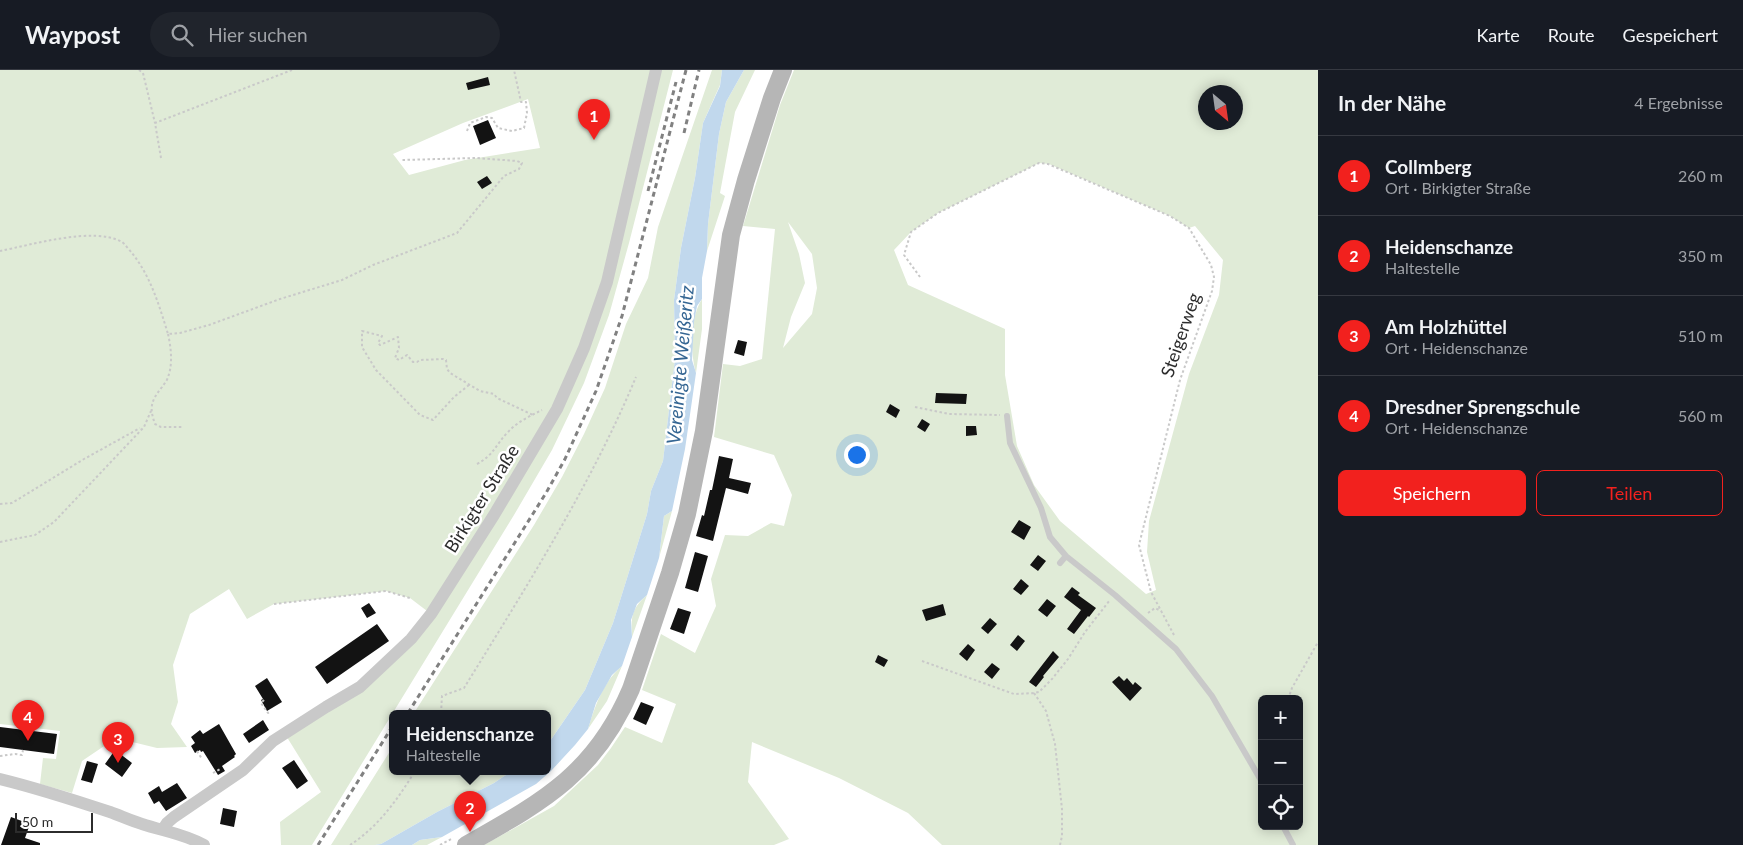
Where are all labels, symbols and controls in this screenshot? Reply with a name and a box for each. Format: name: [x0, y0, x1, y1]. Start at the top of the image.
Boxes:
search box: [150, 12, 500, 57]
text: Waypost: [25, 20, 120, 49]
icon: search: [168, 21, 196, 49]
text: Hier suchen: [208, 23, 308, 46]
text: Karte: [1476, 24, 1520, 46]
text: Route: [1548, 24, 1595, 46]
text: Gespeichert: [1623, 24, 1718, 46]
north arrow: [1198, 85, 1243, 130]
text: In der Nähe: [1338, 90, 1446, 115]
text: 4 Ergebnisse: [1634, 93, 1723, 112]
pin: 1: [578, 99, 610, 140]
text: Collmberg: [1385, 155, 1472, 178]
text: 1: [1349, 166, 1359, 185]
text: 260 m: [1678, 166, 1723, 185]
text: Ort · Birkigter Straße: [1385, 178, 1531, 197]
text: Heidenschanze: [1385, 235, 1513, 258]
text: 2: [1349, 246, 1359, 265]
text: 350 m: [1678, 246, 1723, 265]
text: Haltestelle: [1385, 258, 1460, 277]
water label: Vereinigte Weißeritz: [661, 285, 698, 445]
street label: Steigerweg: [1155, 290, 1205, 380]
text: Am Holzhüttel: [1385, 315, 1507, 338]
text: 3: [1349, 326, 1359, 345]
text: 510 m: [1678, 326, 1723, 345]
text: Ort · Heidenschanze: [1385, 338, 1528, 357]
text: Dresdner Sprengschule: [1385, 395, 1580, 418]
text: 4: [1349, 406, 1359, 425]
text: 560 m: [1678, 406, 1723, 425]
text: Ort · Heidenschanze: [1385, 418, 1528, 437]
street label: Birkigter Straße: [439, 441, 523, 556]
your location: [844, 442, 870, 468]
button: Speichern: [1338, 470, 1526, 516]
button: Teilen: [1536, 470, 1723, 516]
map controls: [1258, 695, 1303, 830]
button: +: [1258, 695, 1303, 740]
pin: 4: [12, 700, 44, 741]
popup: [389, 710, 551, 775]
pin: 3: [102, 722, 134, 763]
text: Heidenschanze: [406, 722, 534, 745]
button: −: [1258, 740, 1303, 785]
text: Haltestelle: [406, 745, 481, 764]
button: locate: [1258, 785, 1303, 830]
pin: 2: [454, 791, 486, 832]
scale bar: [15, 810, 92, 833]
text: 50 m: [22, 813, 53, 830]

